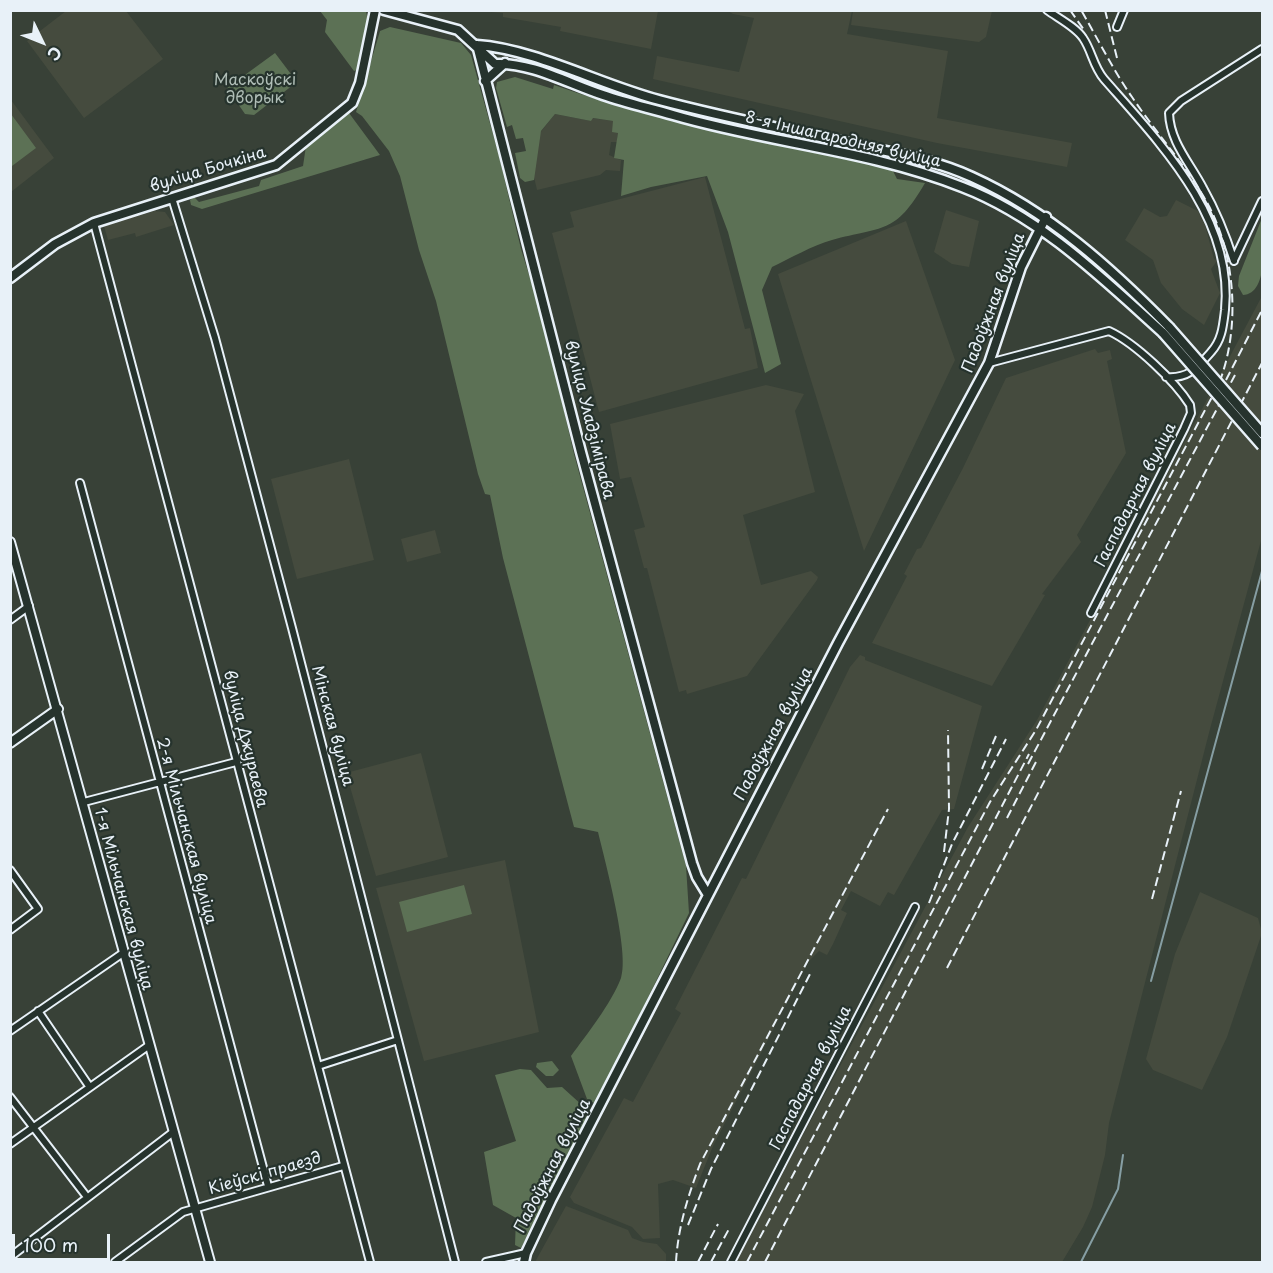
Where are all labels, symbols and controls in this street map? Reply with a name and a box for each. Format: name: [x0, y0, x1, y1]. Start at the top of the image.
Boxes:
north arrow: [12, 12, 72, 72]
text: С: [42, 42, 68, 67]
park label: Маскоўскі дворык: [214, 71, 296, 109]
street label: 8-я Іншагародняя вуліца: [743, 108, 943, 172]
street label: вуліца Бочкіна: [148, 143, 268, 197]
street label: Падоўжная вуліца: [958, 230, 1030, 376]
street label: вуліца Уладзімірава: [560, 339, 618, 501]
street label: Гаспадарчая вуліца: [1091, 420, 1181, 570]
street label: Мінская вуліца: [307, 664, 357, 788]
street label: Падоўжная вуліца: [731, 664, 817, 804]
street label: вуліца Джураева: [219, 668, 271, 810]
street label: 2-я Мільчанская вуліца: [152, 736, 220, 926]
street label: 1-я Мільчанская вуліца: [89, 806, 157, 992]
street label: Гаспадарчая вуліца: [766, 1003, 856, 1153]
street label: Падоўжная вуліца: [511, 1096, 595, 1236]
street label: Кіеўскі праезд: [206, 1149, 324, 1199]
scale bar: [15, 1222, 112, 1260]
text: 100 m: [23, 1231, 78, 1258]

